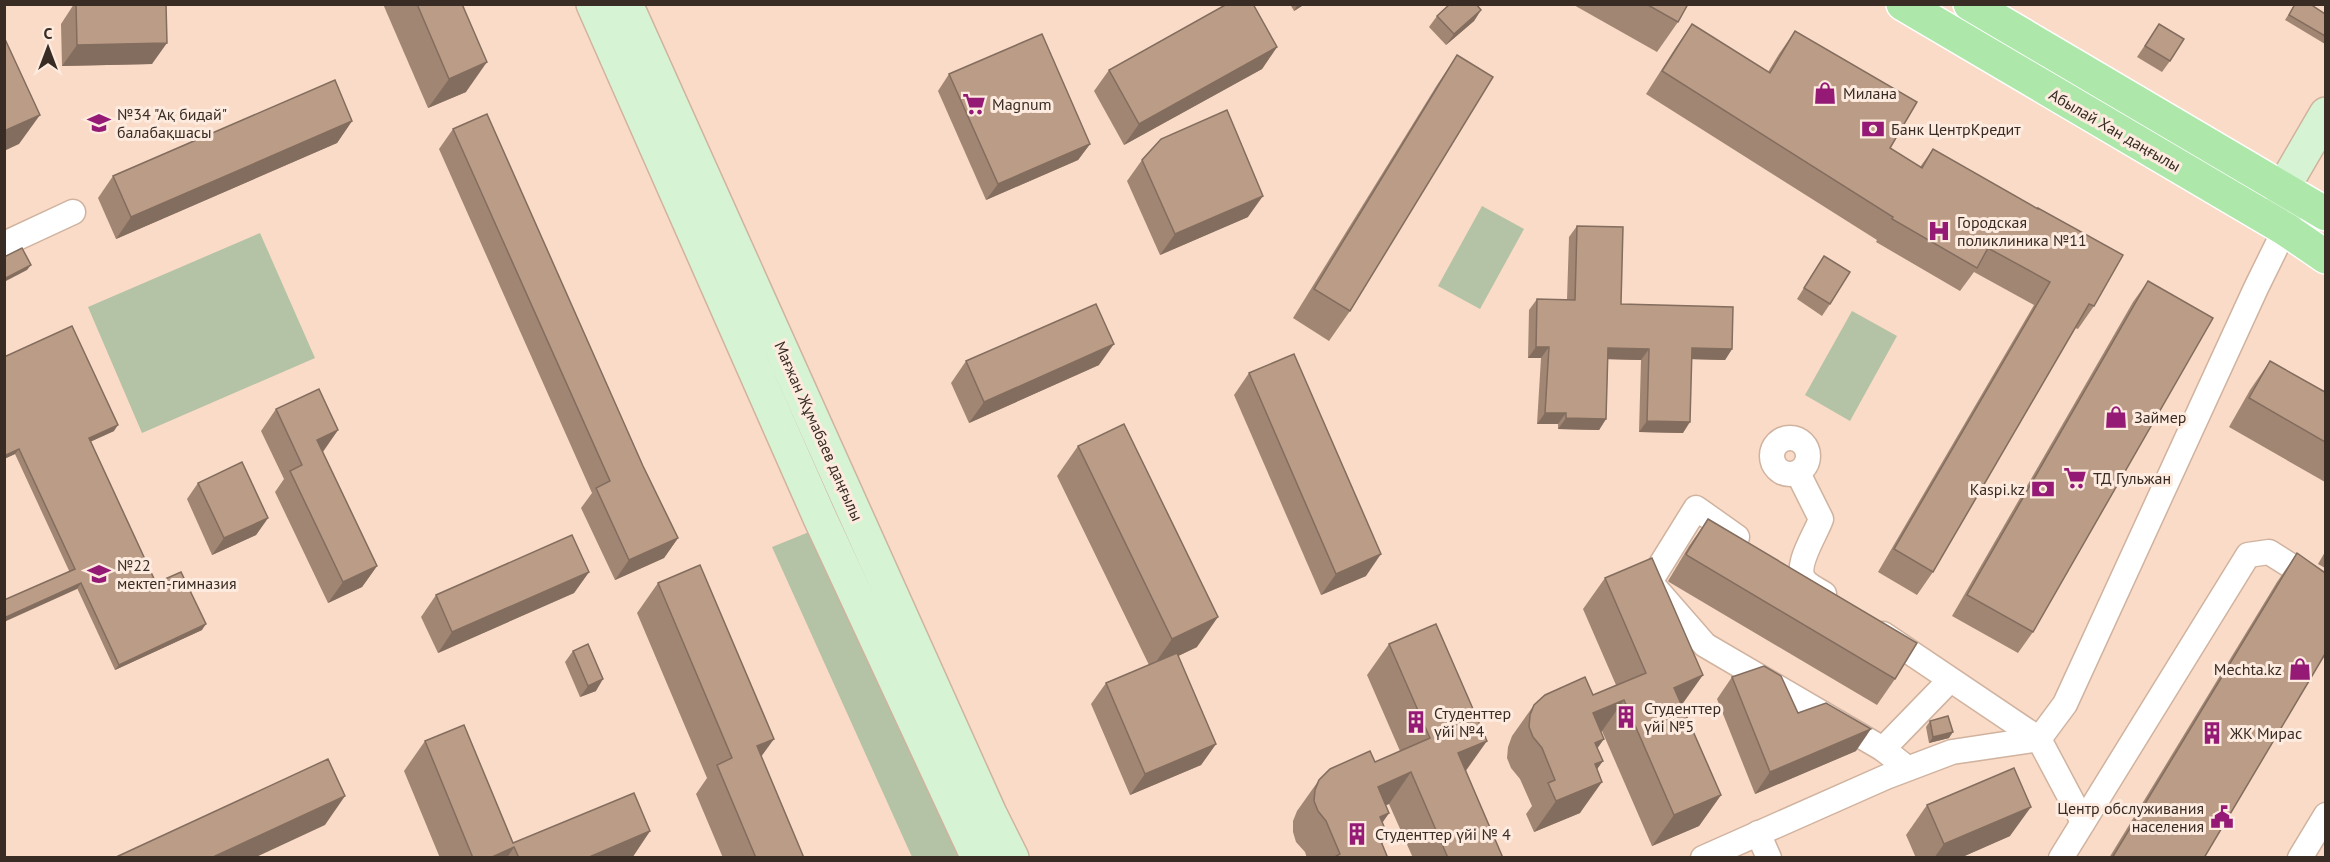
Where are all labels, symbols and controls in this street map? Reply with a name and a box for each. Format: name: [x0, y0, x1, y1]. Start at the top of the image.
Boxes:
north arrow: [18, 18, 78, 78]
text: С: [44, 23, 53, 43]
shop icon: Милана: [1812, 80, 1838, 106]
place label: Милана: [1843, 83, 1897, 103]
street label: Абылай Хан даңғылы: [2046, 84, 2184, 176]
supermarket icon: Magnum: [961, 91, 987, 117]
place label: Magnum: [992, 94, 1052, 114]
place label: №34 "Ақ бидай" балабақшасы: [117, 104, 227, 142]
school or university icon: №34 "Ақ бидай" балабақшасы: [86, 110, 112, 136]
bank icon: Банк ЦентрКредит: [1860, 116, 1886, 142]
place label: Банк ЦентрКредит: [1891, 119, 2021, 139]
place label: Городская поликлиника №11: [1957, 212, 2087, 250]
hospital icon: Городская поликлиника №11: [1926, 218, 1952, 244]
street label: Мағжан Жұмабаев даңғылы: [770, 338, 868, 524]
shop icon: Займер: [2103, 404, 2129, 430]
place label: Займер: [2134, 407, 2186, 427]
supermarket icon: ТД Гульжан: [2062, 465, 2088, 491]
place label: ТД Гульжан: [2093, 468, 2171, 488]
bank icon: Kaspi.kz: [2030, 476, 2056, 502]
place label: Kaspi.kz: [1970, 479, 2025, 499]
place label: №22 мектеп-гимназия: [117, 555, 237, 593]
school or university icon: №22 мектеп-гимназия: [86, 561, 112, 587]
shop icon: Mechta.kz: [2287, 656, 2313, 682]
place label: Mechta.kz: [2214, 659, 2282, 679]
place label: Студенттер үйі №5: [1644, 698, 1721, 736]
place label: Студенттер үйі №4: [1434, 703, 1511, 741]
building icon: Студенттер үйі №5: [1613, 704, 1639, 730]
building icon: Студенттер үйі №4: [1403, 709, 1429, 735]
building icon: ЖК Мирас: [2199, 720, 2225, 746]
place label: ЖК Мирас: [2229, 723, 2302, 743]
place label: Центр обслуживания населения: [2057, 798, 2204, 836]
public building icon: Центр обслуживания населения: [2209, 804, 2235, 830]
building icon: Студенттер үйі № 4: [1344, 821, 1370, 847]
place label: Студенттер үйі № 4: [1375, 824, 1511, 844]

